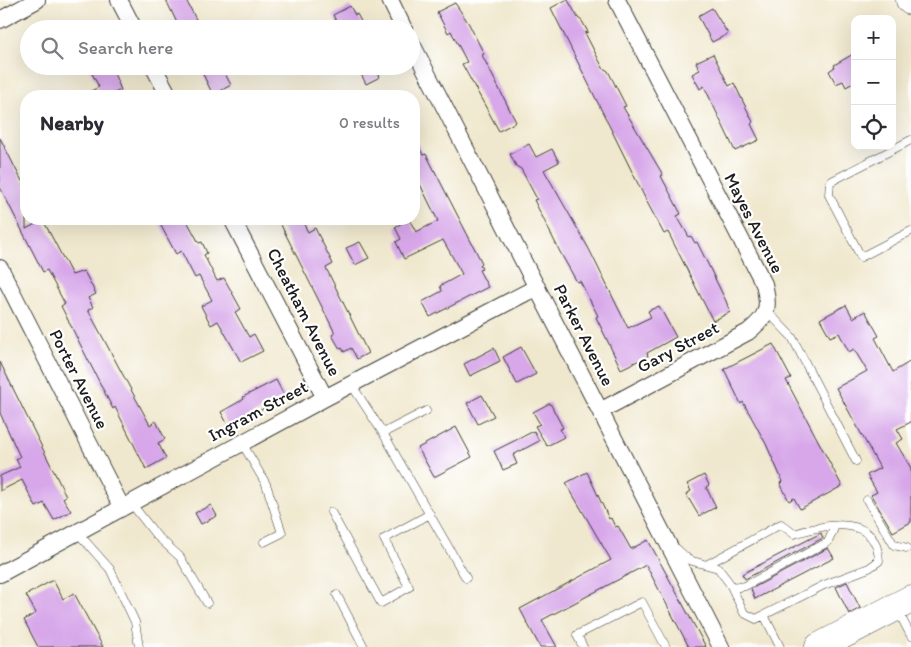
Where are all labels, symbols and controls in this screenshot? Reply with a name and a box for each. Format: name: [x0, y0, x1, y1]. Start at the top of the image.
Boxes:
map controls: [851, 15, 896, 150]
button: +: [851, 15, 896, 60]
search box: [20, 20, 420, 75]
icon: search: [38, 34, 66, 62]
text: Search here: [78, 36, 173, 59]
button: −: [851, 60, 896, 105]
button: locate: [851, 105, 896, 150]
text: Nearby: [40, 110, 104, 135]
text: 0 results: [339, 113, 400, 132]
street label: Mayes Avenue: [719, 169, 789, 277]
street label: Cheatham Avenue: [262, 244, 346, 380]
street label: Parker Avenue: [549, 280, 619, 390]
street label: Gary Street: [633, 316, 723, 378]
street label: Porter Avenue: [44, 325, 114, 433]
street label: Ingram Street: [204, 375, 312, 446]

